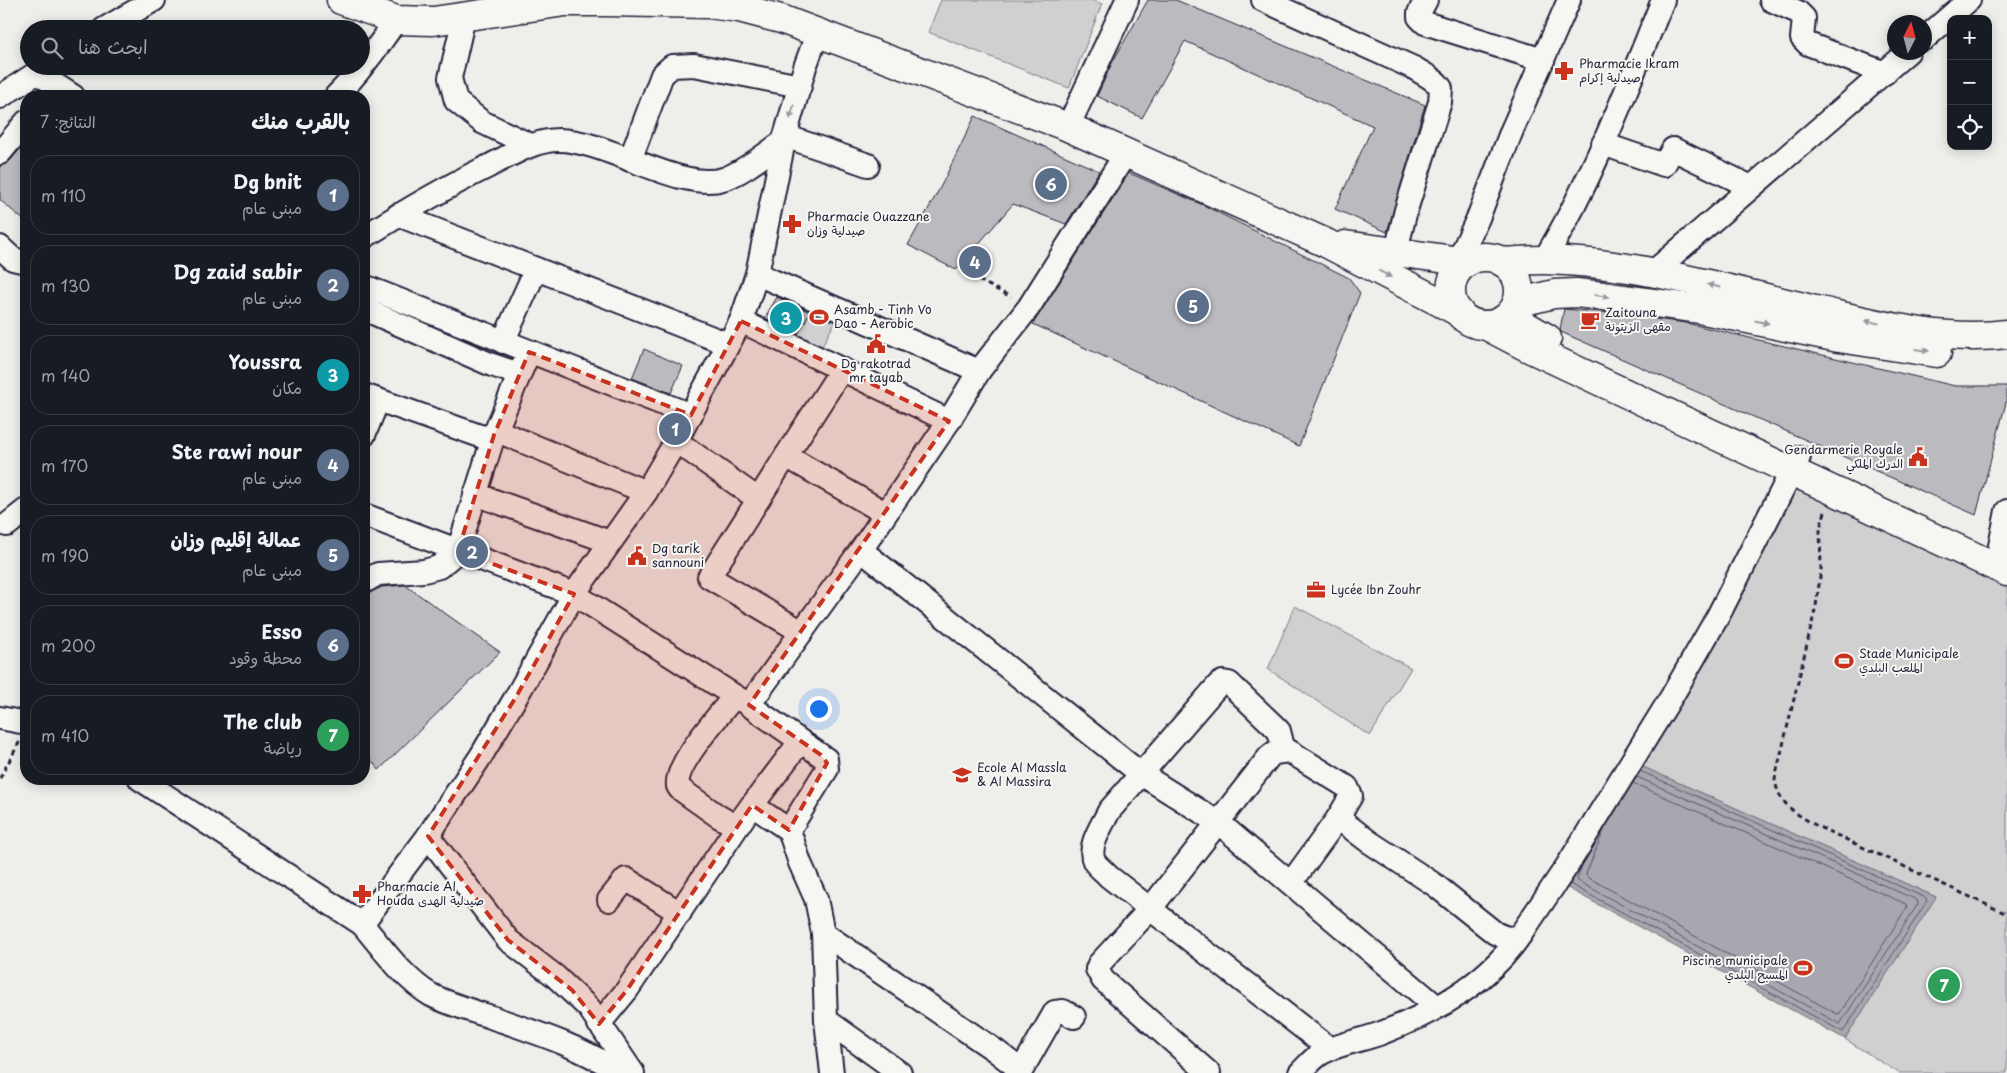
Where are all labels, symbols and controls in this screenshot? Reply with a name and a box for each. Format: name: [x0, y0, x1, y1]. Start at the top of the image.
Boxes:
north arrow: [1887, 15, 1932, 60]
map controls: [1947, 15, 1992, 150]
button: +: [1947, 15, 1992, 60]
search box: [20, 20, 370, 75]
text: ابحث هنا: [78, 32, 148, 60]
icon: search: [38, 34, 66, 62]
place label: Pharmacie Ikram صيدلية إكرام: [1579, 54, 1679, 87]
pharmacy icon: Pharmacie Ikram صيدلية إكرام: [1553, 60, 1575, 82]
button: −: [1947, 60, 1992, 105]
text: بالقرب منك: [251, 104, 350, 136]
one-way arrow: [788, 104, 796, 120]
button: locate: [1947, 105, 1992, 150]
text: النتائج: 7: [40, 109, 96, 133]
pin: 6: [1035, 165, 1067, 203]
text: Dg bnit: [233, 167, 302, 195]
text: 110 m: [41, 183, 86, 207]
text: 1: [329, 183, 337, 207]
text: مبنى عام: [242, 195, 302, 219]
place label: Pharmacie Ouazzane صيدلية وزان: [807, 207, 930, 239]
pharmacy icon: Pharmacie Ouazzane صيدلية وزان: [781, 213, 803, 235]
pin: 4: [959, 243, 991, 281]
text: Dg zaid sabir: [173, 257, 302, 285]
one-way arrow: [1378, 269, 1392, 278]
text: 130 m: [41, 273, 90, 297]
text: 2: [327, 273, 339, 297]
one-way arrow: [1705, 282, 1721, 290]
text: مبنى عام: [242, 285, 302, 309]
pin: 5: [1177, 287, 1209, 325]
one-way arrow: [1594, 293, 1610, 301]
pin: 3: [770, 299, 802, 337]
place label: Asamb - Tinh Vo Dao - Aerobic: [834, 300, 932, 332]
place label: Zaitouna مقهى الزيتونة: [1605, 303, 1671, 335]
sports icon: Asamb - Tinh Vo Dao - Aerobic: [808, 306, 830, 328]
cafe icon: Zaitouna مقهى الزيتونة: [1579, 309, 1601, 331]
one-way arrow: [1865, 318, 1880, 326]
one-way arrow: [1755, 319, 1771, 327]
public building icon: Dg rakotrad mr tayab: [865, 333, 887, 355]
text: Youssra: [228, 347, 302, 375]
one-way arrow: [1915, 347, 1931, 355]
place label: Dg rakotrad mr tayab: [841, 354, 912, 386]
text: 140 m: [41, 363, 90, 387]
text: 3: [328, 363, 338, 387]
text: مكان: [272, 375, 302, 399]
pin: 1: [659, 410, 691, 448]
text: Ste rawi nour: [172, 437, 302, 465]
place label: Gendarmerie Royale الدرك الملكي: [1784, 440, 1903, 475]
public building icon: Gendarmerie Royale الدرك الملكي: [1907, 446, 1929, 468]
text: 170 m: [41, 453, 88, 477]
text: 4: [328, 453, 338, 477]
text: مبنى عام: [242, 465, 302, 489]
text: عمالة إقليم وزان: [171, 525, 302, 553]
pin: 2: [456, 533, 488, 571]
place label: Dg tarik sannouni: [652, 539, 704, 571]
text: 190 m: [41, 543, 89, 567]
text: 5: [328, 543, 338, 567]
public building icon: Dg tarik sannouni: [626, 545, 648, 567]
text: مبنى عام: [242, 557, 302, 581]
office icon: Lycée Ibn Zouhr: [1305, 579, 1327, 601]
place label: Lycée Ibn Zouhr: [1331, 580, 1421, 598]
text: Esso: [261, 617, 302, 645]
text: 200 m: [41, 633, 95, 657]
text: 6: [327, 633, 339, 657]
place label: Stade Municipale الملعب البلدي: [1859, 644, 1959, 677]
text: محطة وقود: [229, 645, 302, 669]
sports icon: Stade Municipale الملعب البلدي: [1833, 650, 1855, 672]
your location: [806, 696, 832, 722]
text: The club: [223, 707, 302, 735]
text: 410 m: [41, 723, 89, 747]
text: 7: [328, 723, 338, 747]
text: رياضة: [264, 735, 302, 759]
place label: Ecole Al Massla & Al Massira: [977, 758, 1067, 790]
school or university icon: Ecole Al Massla & Al Massira: [951, 764, 973, 786]
place label: Pharmacie Al Houda صيدلية الهدى: [377, 877, 484, 909]
pharmacy icon: Pharmacie Al Houda صيدلية الهدى: [351, 883, 373, 905]
place label: Piscine municipale المسبح البلدي: [1682, 951, 1788, 984]
sports icon: Piscine municipale المسبح البلدي: [1792, 957, 1814, 979]
pin: 7: [1928, 966, 1960, 1004]

